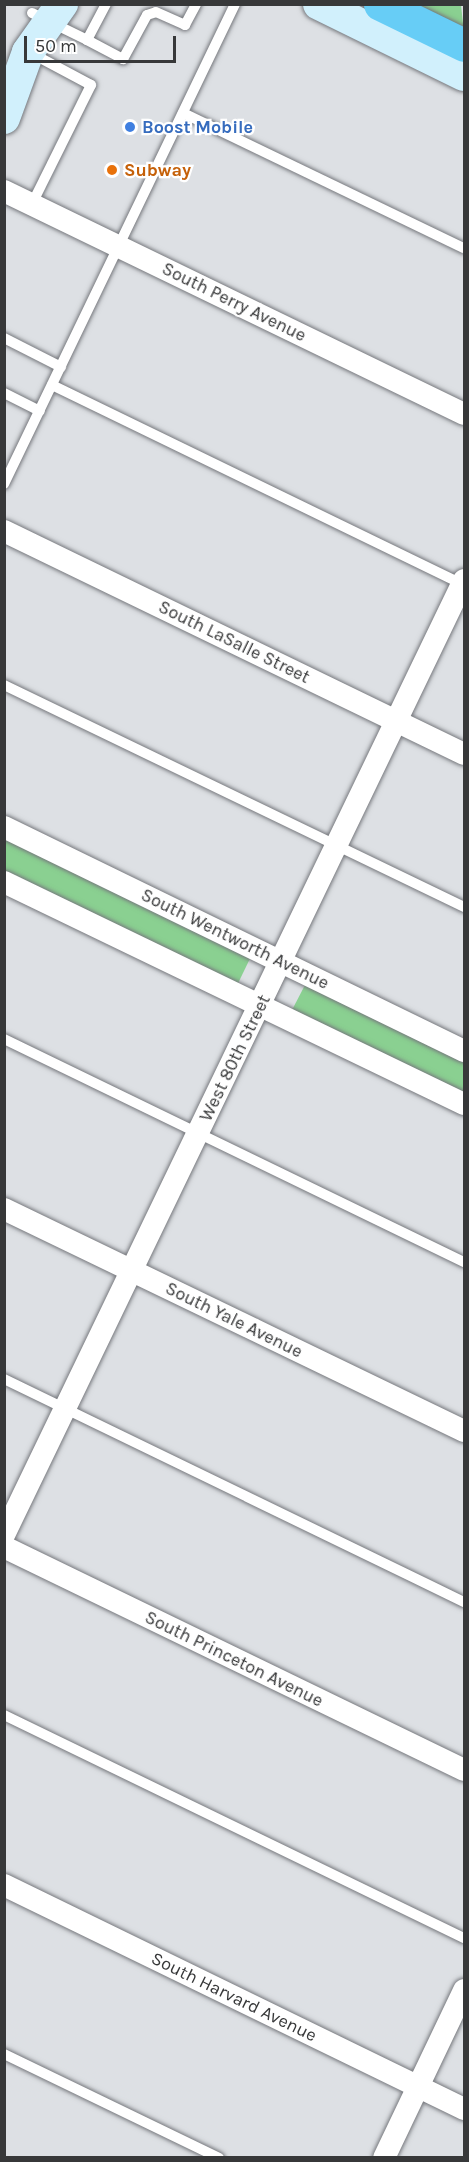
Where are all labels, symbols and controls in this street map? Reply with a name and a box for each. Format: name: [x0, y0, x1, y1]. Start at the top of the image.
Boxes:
scale bar: [27, 24, 178, 62]
text: 50 m: [35, 35, 77, 57]
place label: Boost Mobile: [142, 116, 253, 138]
marker: Boost Mobile: [123, 120, 137, 134]
place label: Subway: [124, 159, 191, 181]
marker: Subway: [105, 163, 119, 177]
street label: South Perry Avenue: [158, 258, 310, 346]
street label: South LaSalle Street: [155, 596, 313, 688]
street label: South Wentworth Avenue: [137, 884, 333, 994]
street label: West 80th Street: [195, 991, 275, 1125]
street label: South Yale Avenue: [162, 1277, 306, 1363]
street label: South Princeton Avenue: [141, 1606, 327, 1712]
street label: South Harvard Avenue: [148, 1947, 320, 2047]

